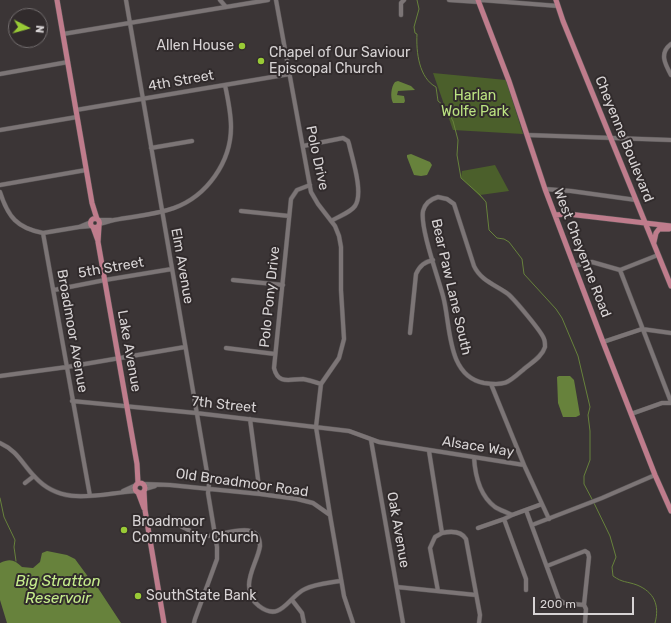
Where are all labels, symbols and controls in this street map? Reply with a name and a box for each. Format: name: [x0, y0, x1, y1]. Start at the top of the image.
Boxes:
north arrow: [8, 8, 48, 48]
text: N: [33, 25, 46, 34]
place label: Allen House: [157, 38, 234, 54]
marker: Allen House: [237, 41, 247, 51]
place label: Chapel of Our Saviour Episcopal Church: [269, 45, 410, 78]
marker: Chapel of Our Saviour Episcopal Church: [256, 56, 266, 66]
street label: 4th Street: [147, 67, 215, 95]
street label: Cheyenne Boulevard: [591, 74, 657, 204]
park label: Harlan Wolfe Park: [441, 88, 509, 120]
street label: Polo Drive: [302, 124, 332, 192]
street label: West Cheyenne Road: [550, 186, 614, 320]
street label: Bear Paw Lane South: [427, 217, 475, 357]
street label: Elm Avenue: [167, 227, 197, 305]
street label: Polo Pony Drive: [256, 245, 284, 349]
street label: 5th Street: [77, 254, 145, 282]
street label: Broadmoor Avenue: [53, 268, 91, 394]
street label: Lake Avenue: [114, 309, 144, 393]
street label: 7th Street: [191, 393, 257, 417]
street label: Alsace Way: [441, 433, 515, 461]
street label: Old Broadmoor Road: [175, 465, 309, 501]
street label: Oak Avenue: [383, 491, 413, 569]
place label: Broadmoor Community Church: [132, 514, 259, 546]
marker: Broadmoor Community Church: [119, 525, 129, 535]
water label: Big Stratton Reservoir: [15, 573, 101, 608]
place label: SouthState Bank: [146, 588, 257, 604]
scale bar: [535, 589, 636, 615]
marker: SouthState Bank: [133, 591, 143, 601]
text: 200 m: [540, 597, 576, 611]

